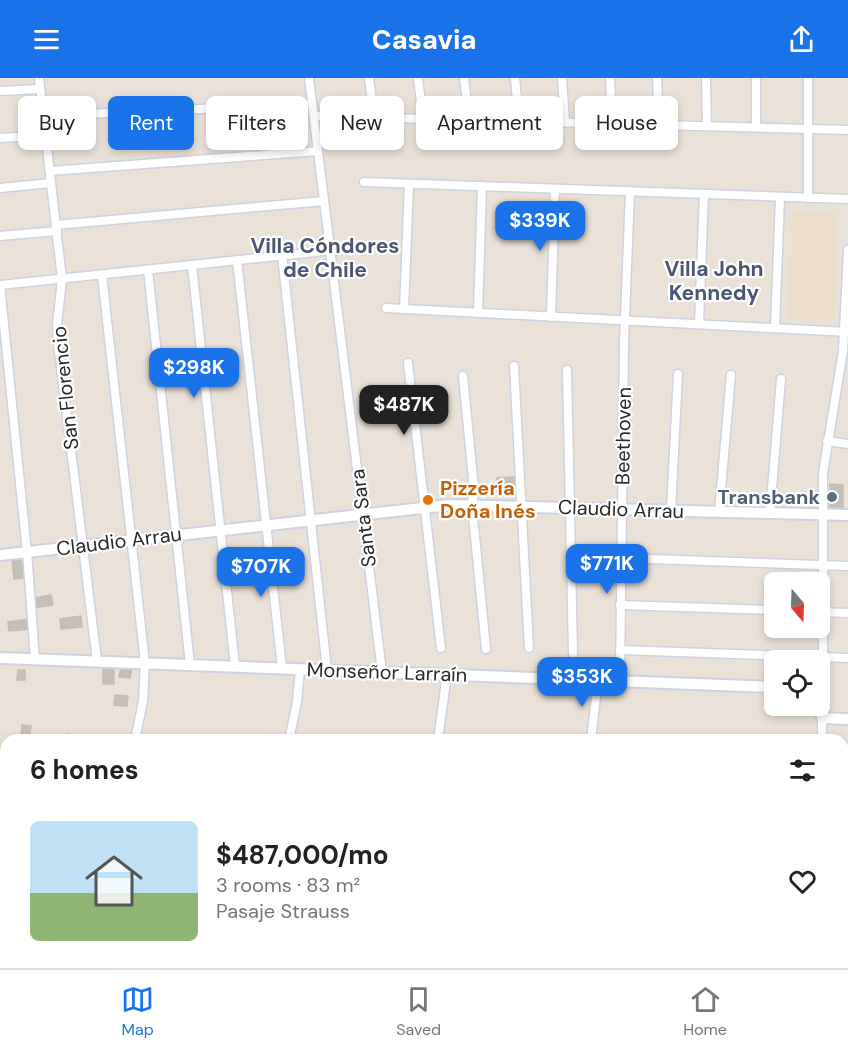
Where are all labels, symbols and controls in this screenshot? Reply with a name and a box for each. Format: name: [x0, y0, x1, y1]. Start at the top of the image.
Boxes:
text: Casavia: [372, 22, 476, 57]
icon: menu: [30, 23, 63, 56]
icon: share: [785, 23, 818, 56]
chip: Buy: [18, 96, 96, 150]
chip: Rent: [108, 96, 194, 150]
chip: Filters: [206, 96, 308, 150]
chip: New: [320, 96, 404, 150]
chip: Apartment: [416, 96, 563, 150]
chip: House: [575, 96, 678, 150]
pin: $339K: [498, 201, 582, 252]
text: $339K: [509, 207, 571, 233]
district label: Villa Cóndores de Chile: [250, 232, 400, 284]
district label: Villa John Kennedy: [664, 255, 764, 307]
street label: San Florencio: [46, 325, 84, 451]
pin: $298K: [152, 348, 236, 399]
text: $298K: [163, 354, 225, 380]
pin: $487K: [362, 385, 446, 436]
street label: Beethoven: [609, 387, 637, 485]
text: $487K: [373, 391, 435, 417]
street label: Santa Sara: [344, 467, 382, 569]
place label: Pizzería Doña Inés: [440, 475, 536, 524]
place label: Transbank: [717, 484, 820, 510]
marker: Transbank: [825, 490, 839, 504]
marker: Pizzería Doña Inés: [421, 493, 435, 507]
street label: Claudio Arrau: [558, 494, 684, 524]
street label: Claudio Arrau: [55, 520, 183, 562]
pin: $771K: [565, 544, 649, 595]
pin: $707K: [219, 547, 303, 598]
text: $771K: [580, 550, 634, 576]
text: $707K: [231, 553, 291, 579]
north arrow: [764, 572, 830, 638]
map controls: [764, 572, 830, 716]
button: locate: [764, 650, 830, 716]
street label: Monseñor Larraín: [306, 656, 468, 688]
pin: $353K: [540, 657, 624, 708]
text: $353K: [551, 663, 613, 689]
text: 6 homes: [30, 753, 138, 787]
icon: filters: [786, 754, 819, 787]
text: $487,000/mo: [216, 838, 389, 872]
icon: home: [78, 845, 150, 917]
icon: heart: [786, 865, 819, 898]
text: 3 rooms · 83 m²: [216, 872, 360, 898]
text: Pasaje Strauss: [216, 898, 350, 924]
tab: Map: [121, 983, 154, 1040]
tab: Saved: [396, 983, 441, 1040]
tab: Home: [683, 983, 727, 1040]

